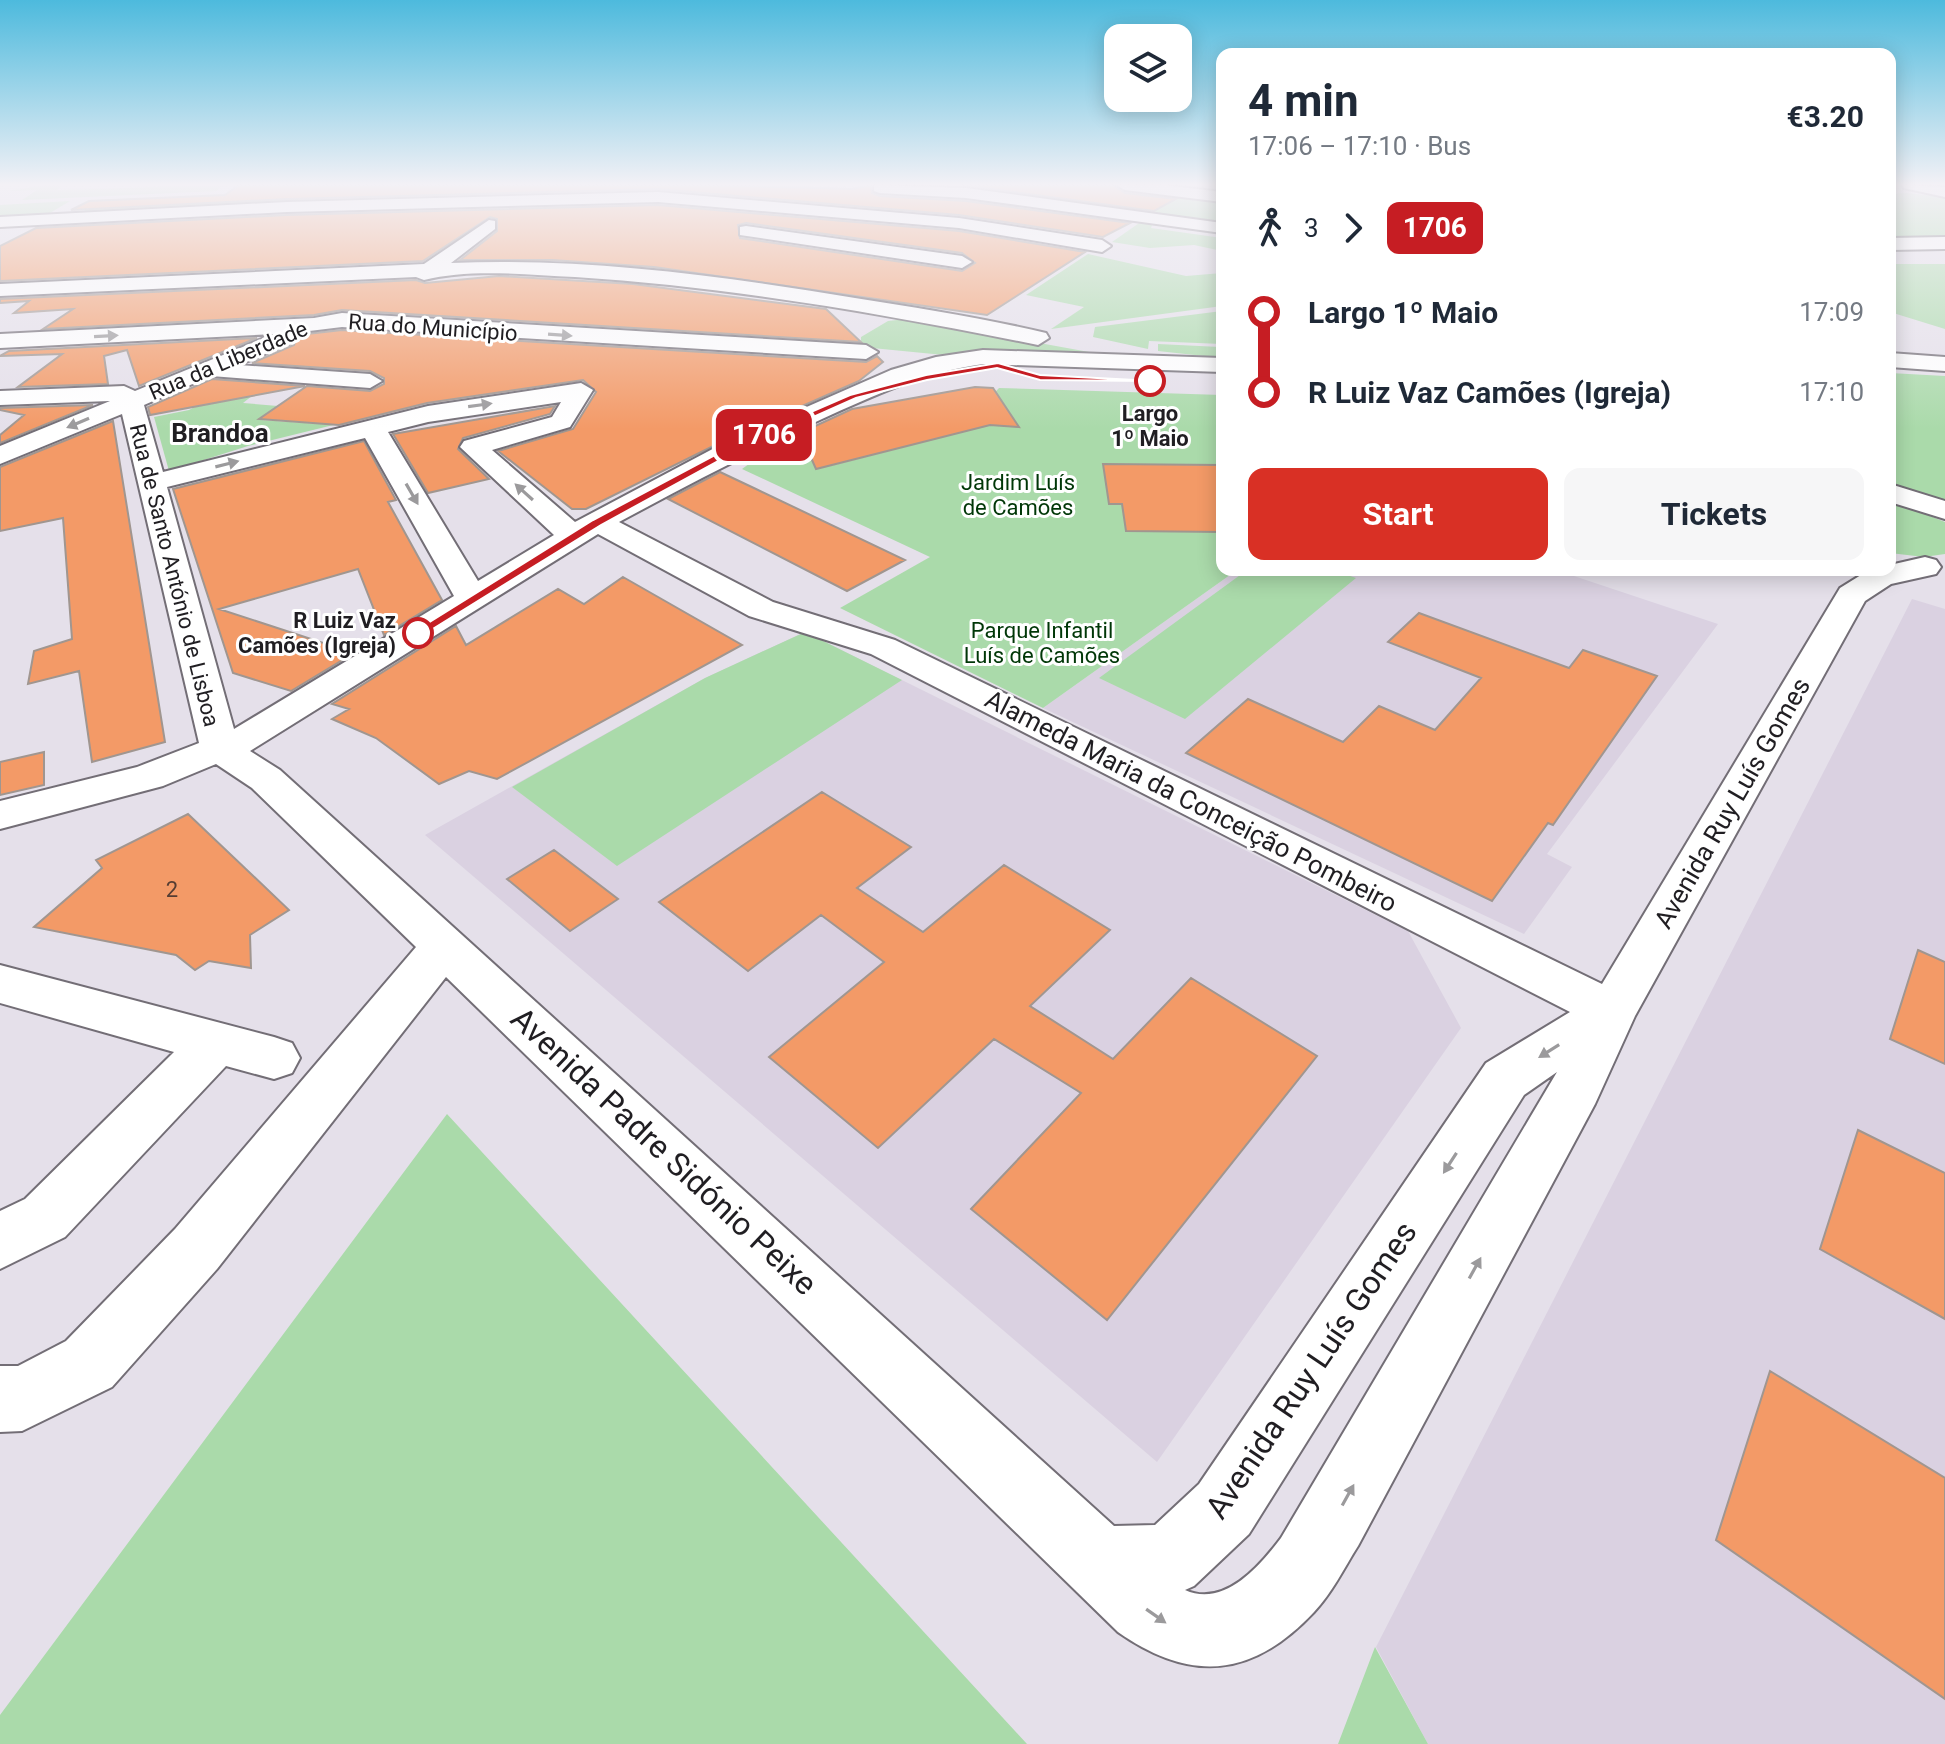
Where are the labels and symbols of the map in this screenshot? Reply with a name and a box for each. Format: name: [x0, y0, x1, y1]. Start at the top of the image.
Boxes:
street label: Rua do Município: [348, 309, 518, 346]
street label: Rua da Liberdade: [145, 316, 311, 405]
one-way arrow: [547, 328, 573, 341]
one-way arrow: [94, 329, 119, 342]
marker: Largo 1º Maio: [1135, 366, 1165, 396]
one-way arrow: [468, 398, 493, 411]
place label: Largo 1º Maio: [1111, 401, 1189, 451]
line badge: 1706: [708, 409, 820, 461]
one-way arrow: [66, 417, 90, 430]
district label: Brandoa: [171, 418, 269, 448]
street label: Rua de Santo António de Lisboa: [125, 421, 224, 729]
one-way arrow: [214, 458, 239, 470]
park label: Jardim Luís de Camões: [961, 470, 1075, 520]
one-way arrow: [405, 483, 419, 505]
one-way arrow: [514, 484, 534, 501]
place label: R Luiz Vaz Camões (Igreja): [238, 608, 396, 658]
marker: R Luiz Vaz Camões (Igreja): [403, 618, 433, 648]
park label: Parque Infantil Luís de Camões: [964, 618, 1120, 668]
street label: Avenida Ruy Luís Gomes: [1648, 672, 1816, 934]
street label: Alameda Maria da Conceição Pombeiro: [980, 684, 1402, 918]
house number: 2: [166, 877, 178, 902]
street label: Avenida Padre Sidónio Peixe: [503, 999, 825, 1303]
one-way arrow: [1538, 1043, 1560, 1057]
one-way arrow: [1443, 1152, 1458, 1173]
street label: Avenida Ruy Luís Gomes: [1197, 1214, 1425, 1526]
one-way arrow: [1468, 1257, 1482, 1279]
one-way arrow: [1341, 1484, 1355, 1506]
one-way arrow: [1145, 1608, 1166, 1623]

